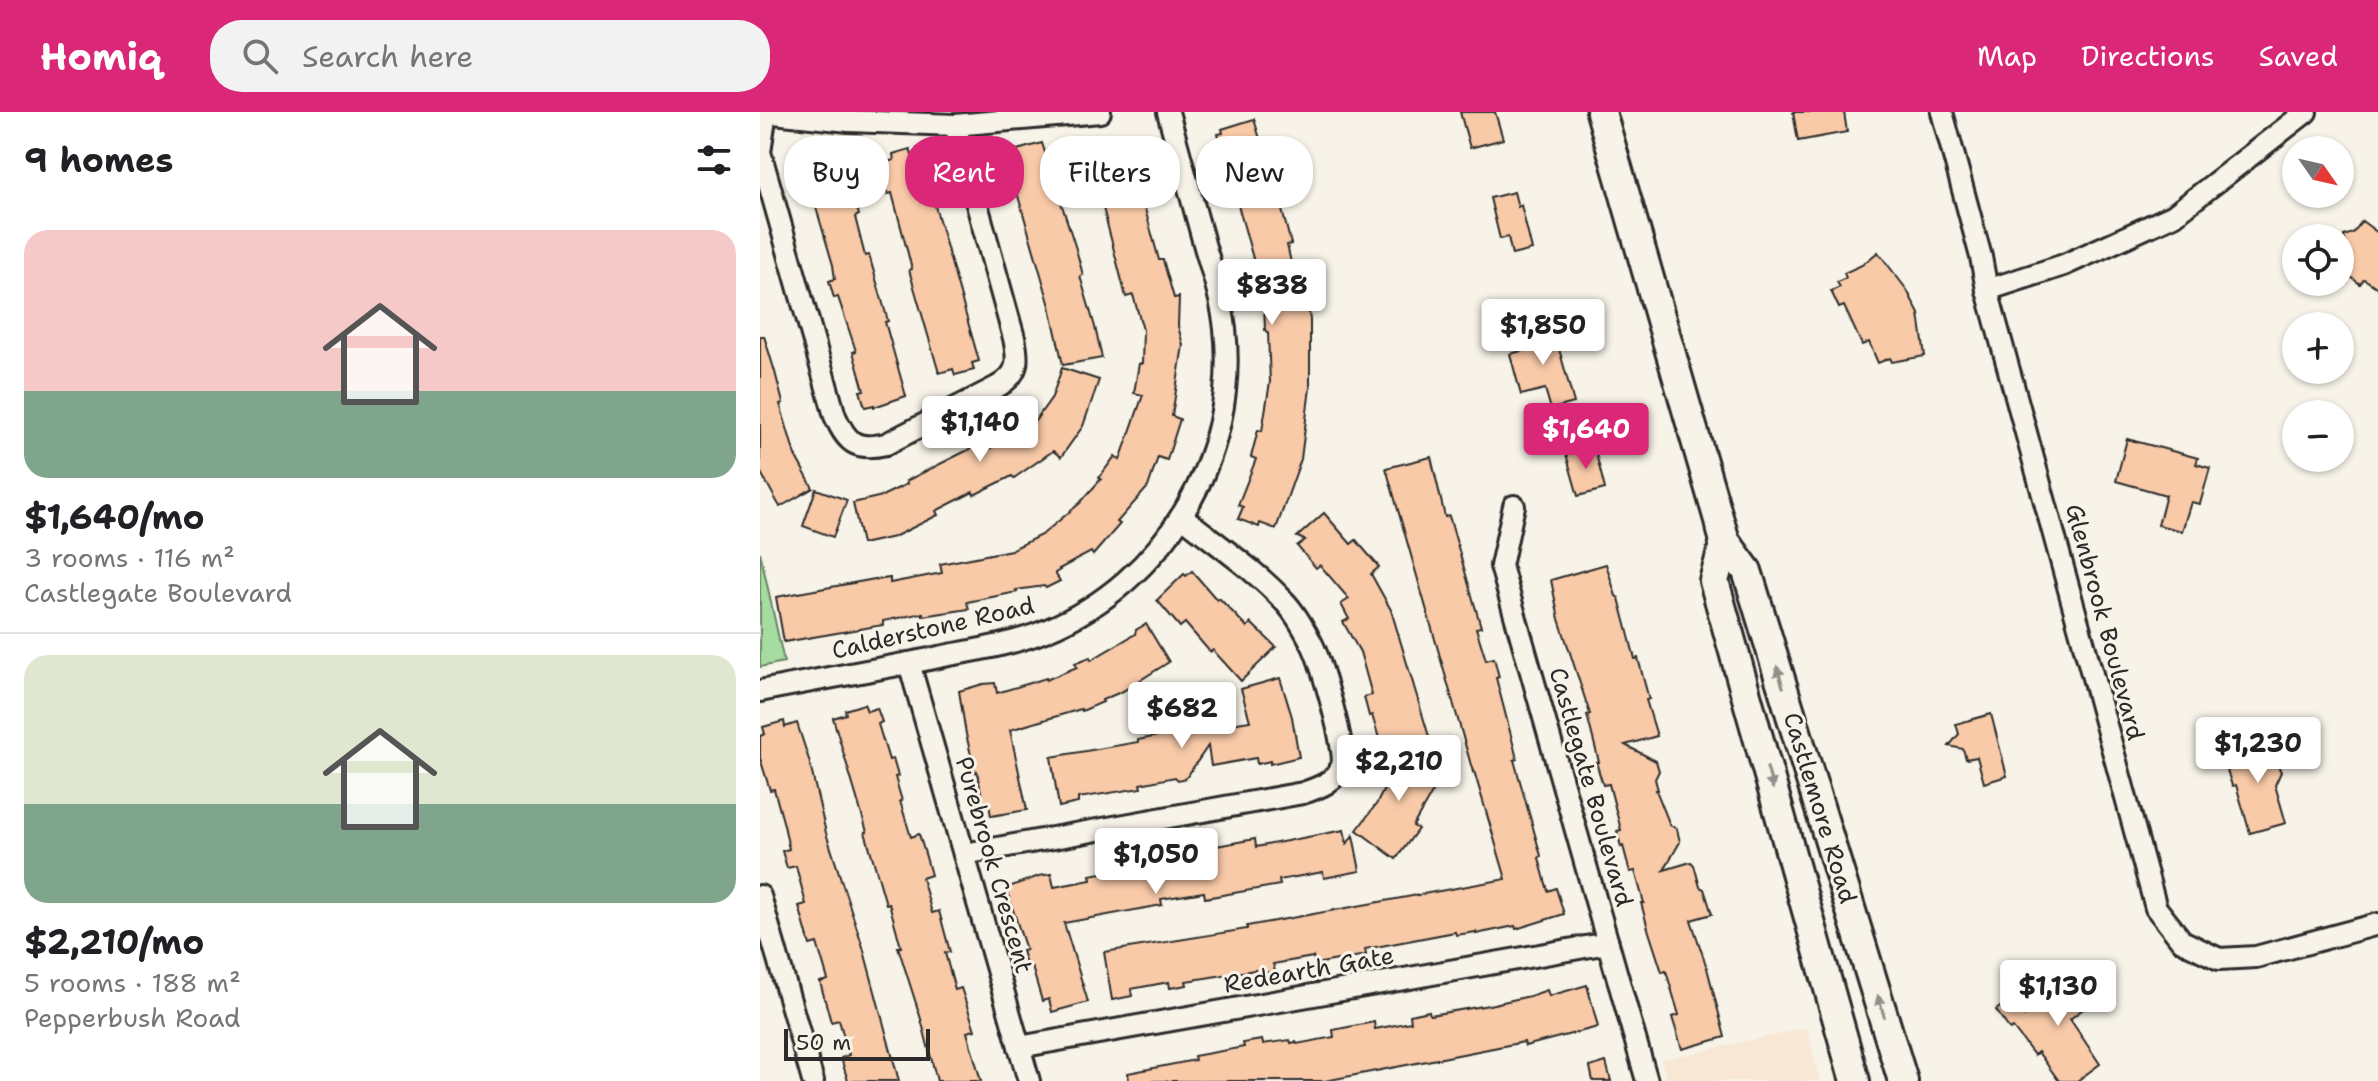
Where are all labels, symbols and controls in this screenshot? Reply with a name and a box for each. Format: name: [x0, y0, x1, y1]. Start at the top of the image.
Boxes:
search box: [210, 20, 770, 92]
text: Homiq: [40, 31, 162, 82]
icon: search: [238, 34, 282, 78]
text: Search here: [302, 36, 473, 77]
text: Map: [1977, 37, 2037, 75]
text: Directions: [2081, 37, 2215, 75]
text: Saved: [2259, 37, 2338, 75]
chip: Buy: [784, 136, 889, 208]
chip: Rent: [905, 136, 1024, 208]
chip: Filters: [1040, 136, 1180, 208]
chip: New: [1196, 136, 1313, 208]
north arrow: [2282, 136, 2354, 208]
map controls: [2282, 136, 2354, 472]
text: 9 homes: [24, 137, 173, 183]
icon: filters: [692, 138, 736, 182]
button: locate: [2282, 224, 2354, 296]
pin: $838: [1225, 259, 1319, 327]
text: $838: [1236, 267, 1308, 302]
icon: home: [308, 282, 452, 426]
pin: $1,850: [1478, 299, 1608, 367]
text: $1,850: [1500, 307, 1586, 342]
button: +: [2282, 312, 2354, 384]
pin: $1,140: [915, 396, 1045, 464]
button: −: [2282, 400, 2354, 472]
pin: $1,640: [1521, 403, 1651, 471]
text: $1,140: [940, 404, 1020, 439]
text: $1,640: [1542, 411, 1630, 446]
text: $1,640/mo: [24, 494, 205, 540]
street label: Glenbrook Boulevard: [2058, 500, 2152, 744]
text: 3 rooms · 116 m²: [24, 540, 235, 575]
text: Castlegate Boulevard: [24, 575, 292, 610]
street label: Calderstone Road: [829, 589, 1037, 667]
street label: Castlegate Boulevard: [1542, 664, 1640, 910]
one-way arrow: [1773, 665, 1786, 689]
pin: $682: [1135, 682, 1229, 750]
text: $682: [1146, 690, 1218, 725]
icon: home: [308, 707, 452, 851]
street label: Castlemore Road: [1776, 709, 1864, 907]
pin: $1,230: [2193, 717, 2323, 785]
text: $1,230: [2214, 725, 2302, 760]
pin: $2,210: [1334, 735, 1464, 803]
text: $2,210: [1355, 743, 1443, 778]
street label: Purebrook Crescent: [948, 753, 1040, 977]
one-way arrow: [1764, 766, 1777, 790]
pin: $1,050: [1091, 828, 1221, 896]
text: $1,050: [1113, 836, 1199, 871]
text: $2,210/mo: [24, 919, 204, 965]
street label: Redearth Gate: [1221, 939, 1397, 1001]
pin: $1,130: [1993, 960, 2123, 1028]
text: 5 rooms · 188 m²: [24, 965, 241, 1000]
text: $1,130: [2018, 968, 2098, 1003]
one-way arrow: [1874, 994, 1887, 1018]
text: Pepperbush Road: [24, 1000, 241, 1035]
scale bar: [784, 1025, 930, 1061]
text: 50 m: [796, 1028, 851, 1057]

